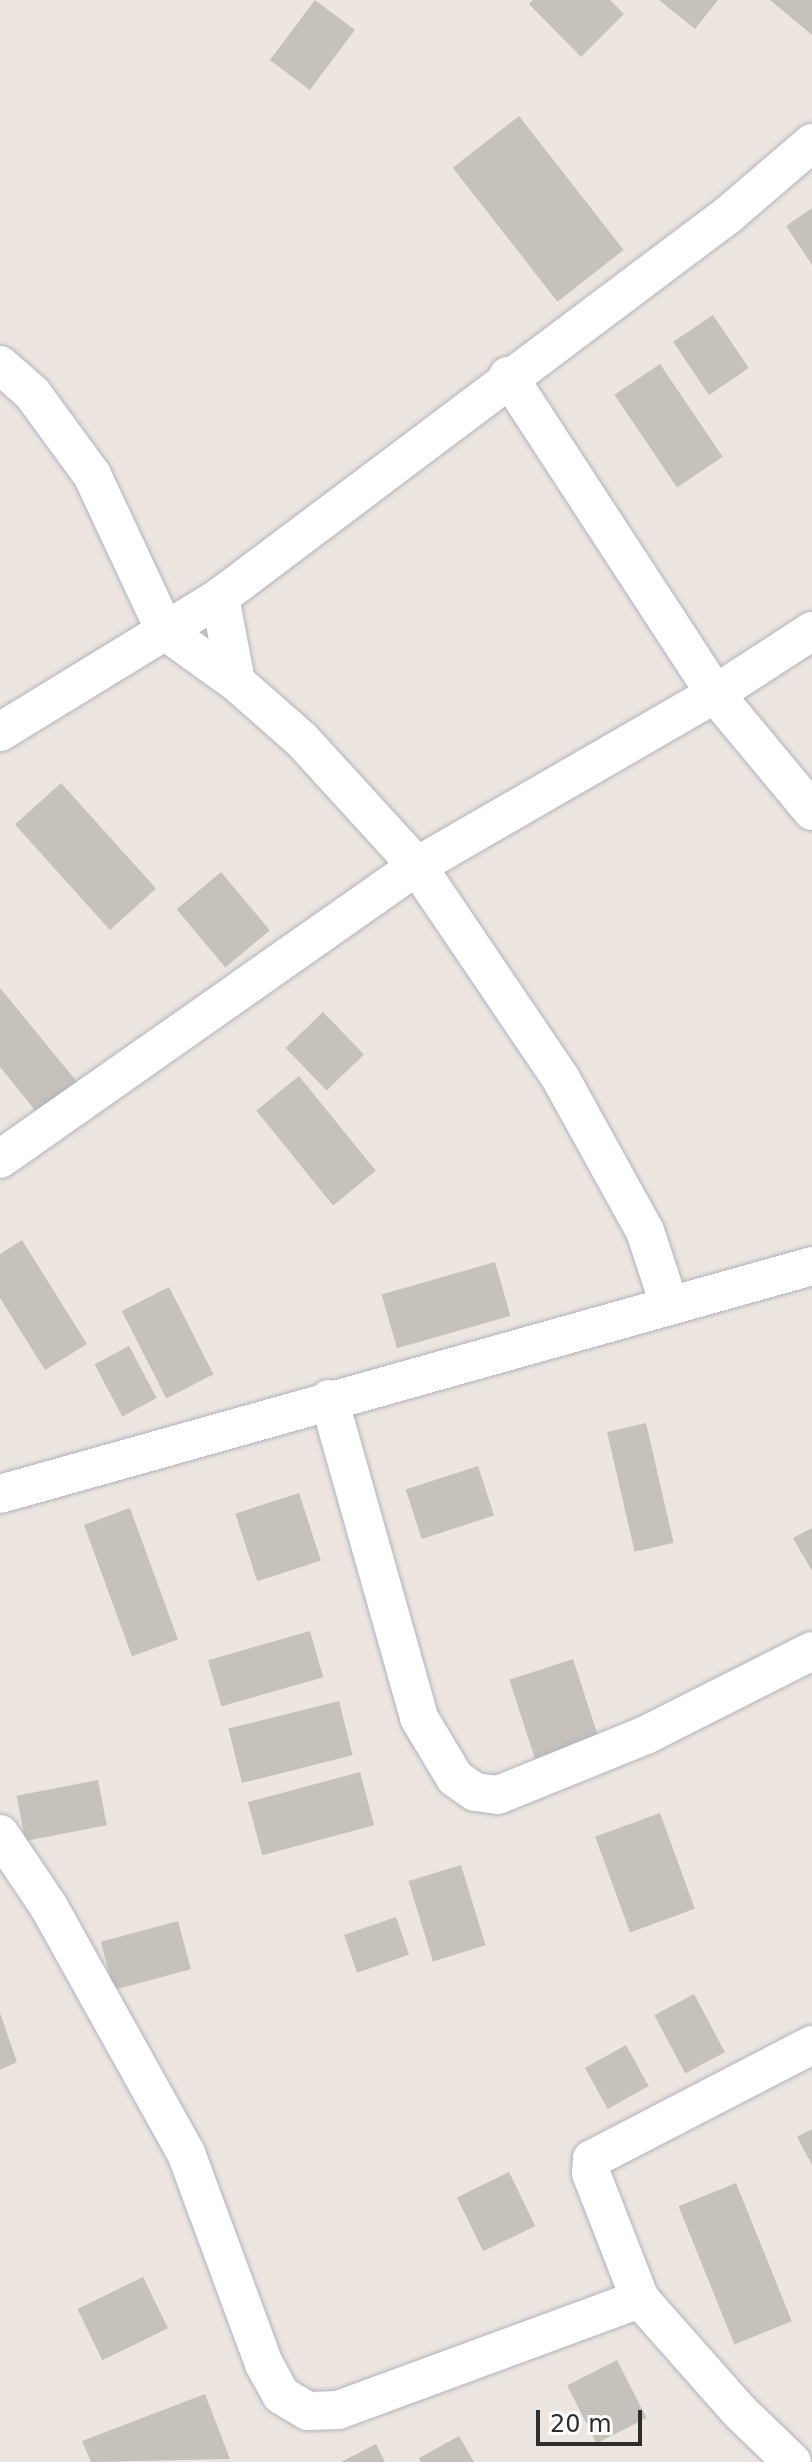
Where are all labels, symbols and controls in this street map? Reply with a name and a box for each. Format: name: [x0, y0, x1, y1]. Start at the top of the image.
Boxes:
scale bar: [540, 2394, 646, 2444]
text: 20 m: [550, 2410, 612, 2438]

